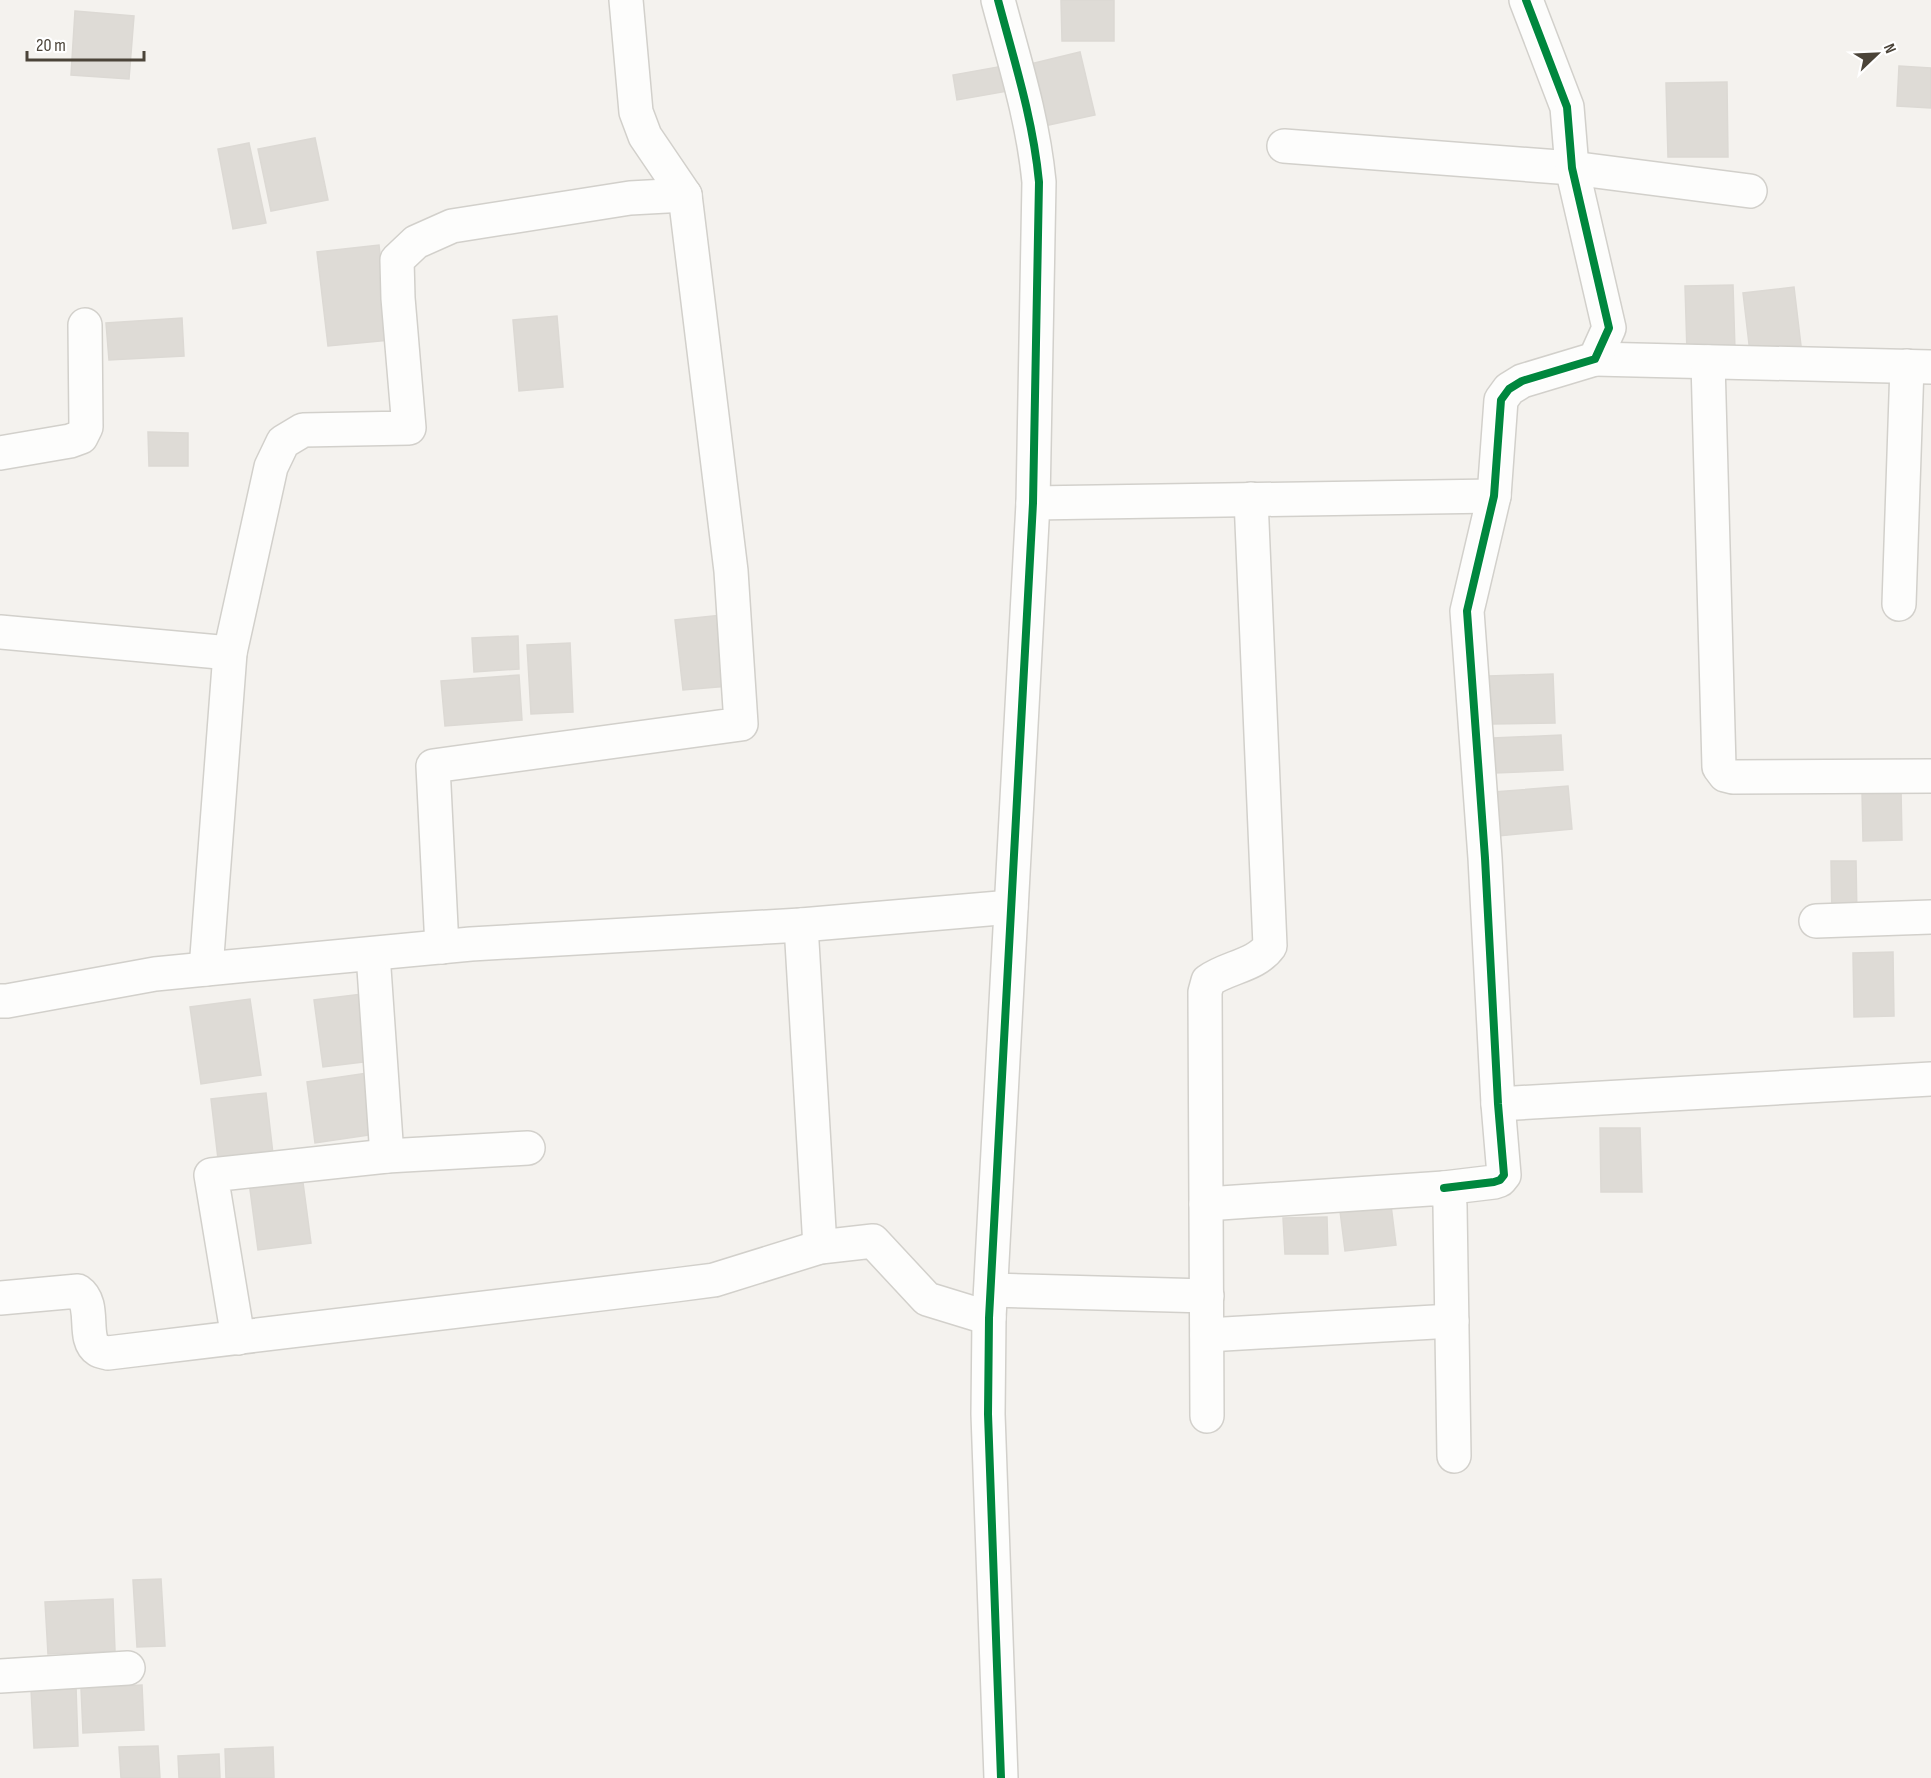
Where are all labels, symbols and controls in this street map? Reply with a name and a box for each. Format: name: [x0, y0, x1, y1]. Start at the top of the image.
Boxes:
scale bar: [27, 24, 144, 62]
north arrow: [1847, 24, 1907, 84]
text: 20 m: [36, 35, 66, 56]
text: N: [1879, 41, 1900, 56]

